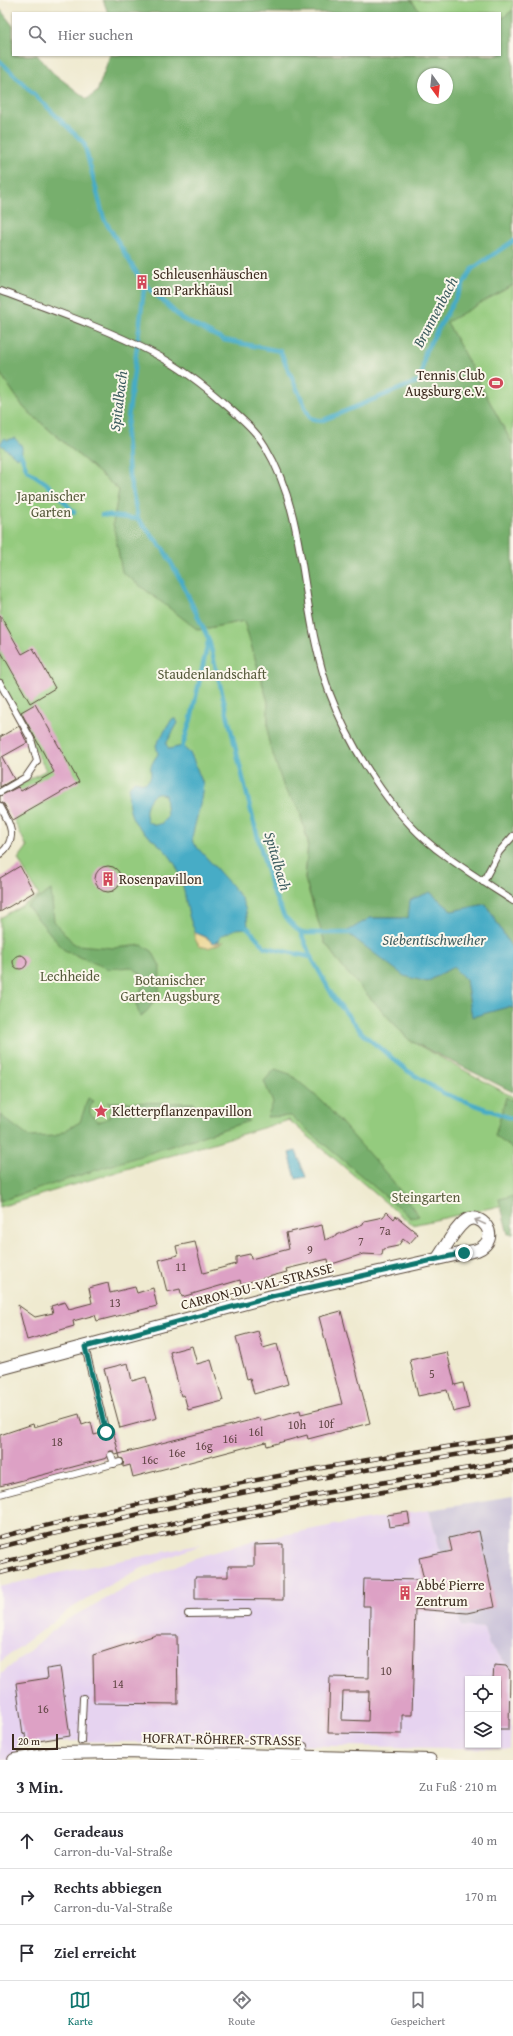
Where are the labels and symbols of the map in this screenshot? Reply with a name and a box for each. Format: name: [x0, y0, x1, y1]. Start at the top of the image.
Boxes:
north arrow: [417, 68, 453, 104]
place label: Schleusenhäuschen am Parkhäusl: [153, 264, 268, 300]
water label: Brunnenbach: [407, 273, 463, 352]
building icon: Schleusenhäuschen am Parkhäusl: [134, 274, 150, 290]
place label: Tennis Club Augsburg e.V.: [405, 365, 485, 401]
water label: Spitalbach: [104, 369, 132, 432]
sports icon: Tennis Club Augsburg e.V.: [488, 375, 504, 391]
park label: Japanischer Garten: [15, 486, 86, 522]
park label: Staudenlandschaft: [157, 664, 267, 684]
water label: Spitalbach: [260, 829, 297, 893]
place label: Rosenpavillon: [119, 869, 202, 889]
building icon: Rosenpavillon: [100, 871, 116, 887]
water label: Siebentischweiher: [382, 929, 486, 950]
park label: Lechheide: [40, 966, 100, 986]
park label: Botanischer Garten Augsburg: [120, 970, 220, 1006]
place label: Kletterpflanzenpavillon: [112, 1101, 252, 1121]
place icon: Kletterpflanzenpavillon: [93, 1103, 109, 1119]
park label: Steingarten: [392, 1187, 461, 1207]
one-way arrow: [474, 1218, 486, 1225]
house number: 7a: [379, 1222, 391, 1239]
house number: 7: [358, 1233, 364, 1250]
house number: 9: [307, 1241, 313, 1258]
route end: [455, 1244, 473, 1262]
street label: CARRON-DU-VAL-STRASSE: [179, 1257, 335, 1315]
house number: 11: [175, 1258, 187, 1275]
house number: 13: [109, 1294, 121, 1311]
house number: 5: [429, 1365, 435, 1382]
house number: 10f: [318, 1415, 335, 1432]
house number: 10h: [288, 1416, 306, 1433]
route start: [97, 1423, 115, 1441]
house number: 16l: [249, 1423, 264, 1440]
house number: 16i: [223, 1430, 238, 1447]
house number: 18: [51, 1433, 63, 1450]
house number: 16g: [195, 1437, 213, 1454]
house number: 16e: [168, 1444, 186, 1461]
house number: 16c: [142, 1451, 159, 1468]
place label: Abbé Pierre Zentrum: [416, 1575, 485, 1611]
building icon: Abbé Pierre Zentrum: [397, 1585, 413, 1601]
house number: 10: [380, 1662, 392, 1679]
house number: 14: [112, 1675, 124, 1692]
house number: 16: [37, 1700, 49, 1717]
street label: HOFRAT-RÖHRER-STRASSE: [142, 1728, 302, 1750]
scale bar: [12, 1732, 58, 1751]

